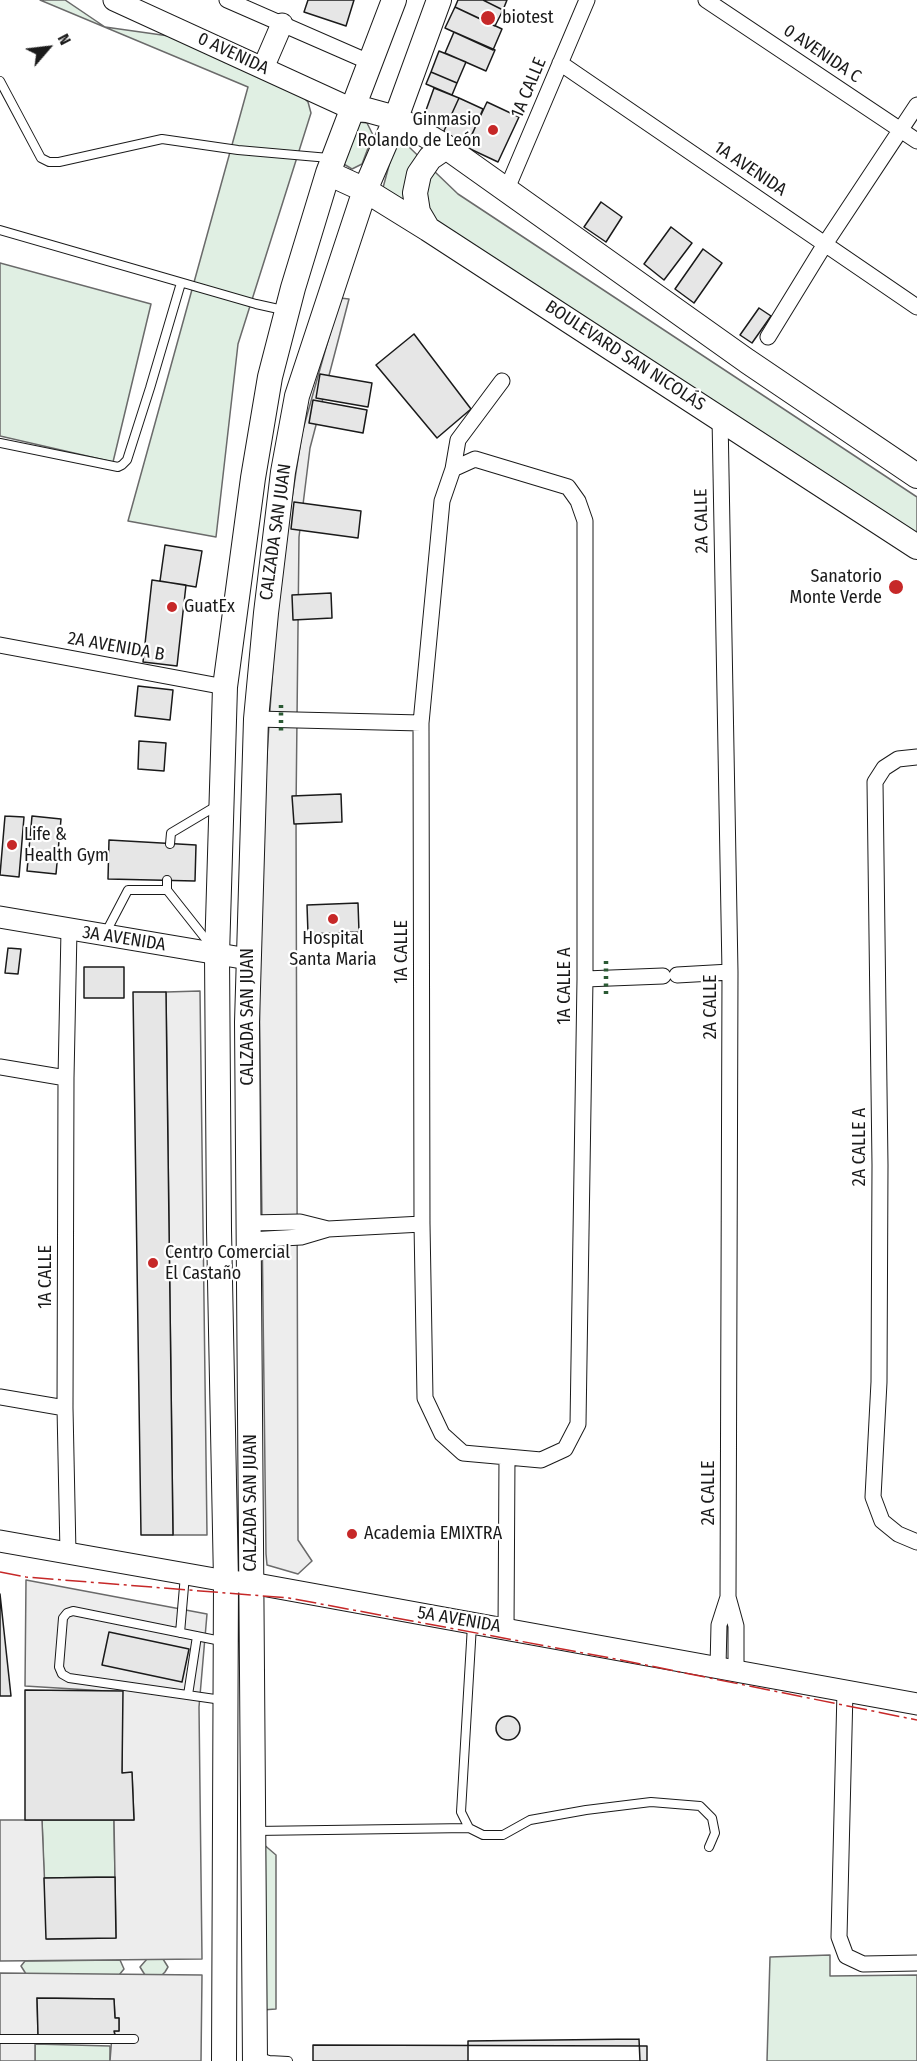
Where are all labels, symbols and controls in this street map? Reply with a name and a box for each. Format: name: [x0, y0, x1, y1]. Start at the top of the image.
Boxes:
place label: biotest: [502, 7, 554, 29]
marker: biotest: [479, 9, 497, 27]
north arrow: [18, 18, 78, 78]
street label: 0 AVENIDA C: [779, 20, 865, 88]
street label: 0 AVENIDA: [194, 28, 272, 80]
text: N: [54, 31, 75, 48]
street label: 1A CALLE: [507, 54, 551, 122]
place label: Ginmasio Rolando de León: [357, 109, 481, 152]
marker: Ginmasio Rolando de León: [486, 123, 500, 137]
street label: 1A AVENIDA: [710, 137, 790, 201]
street label: BOULEVARD SAN NICOLÁS: [541, 296, 709, 416]
street label: CALZADA SAN JUAN: [256, 462, 296, 602]
street label: 2A CALLE: [691, 488, 713, 554]
place label: Sanatorio Monte Verde: [790, 566, 882, 608]
marker: Sanatorio Monte Verde: [887, 578, 905, 596]
place label: GuatEx: [184, 596, 235, 618]
marker: GuatEx: [165, 600, 179, 614]
street label: 2A AVENIDA B: [66, 628, 166, 666]
place label: Life & Health Gym: [24, 824, 109, 866]
marker: Life & Health Gym: [5, 838, 19, 852]
marker: Hospital Santa Maria: [326, 912, 340, 926]
street label: 1A CALLE: [391, 920, 413, 984]
street label: 3A AVENIDA: [81, 922, 167, 956]
place label: Hospital Santa Maria: [289, 928, 377, 970]
street label: 1A CALLE A: [554, 947, 576, 1025]
street label: CALZADA SAN JUAN: [237, 948, 259, 1086]
street label: 2A CALLE: [700, 975, 722, 1039]
street label: 2A CALLE A: [849, 1108, 871, 1186]
place label: Centro Comercial El Castaño: [165, 1242, 290, 1284]
street label: 1A CALLE: [35, 1245, 57, 1309]
marker: Centro Comercial El Castaño: [146, 1256, 160, 1270]
street label: CALZADA SAN JUAN: [240, 1434, 262, 1572]
street label: 2A CALLE: [698, 1461, 720, 1525]
place label: Academia EMIXTRA: [364, 1523, 502, 1545]
marker: Academia EMIXTRA: [345, 1527, 359, 1541]
street label: 5A AVENIDA: [416, 1602, 502, 1638]

